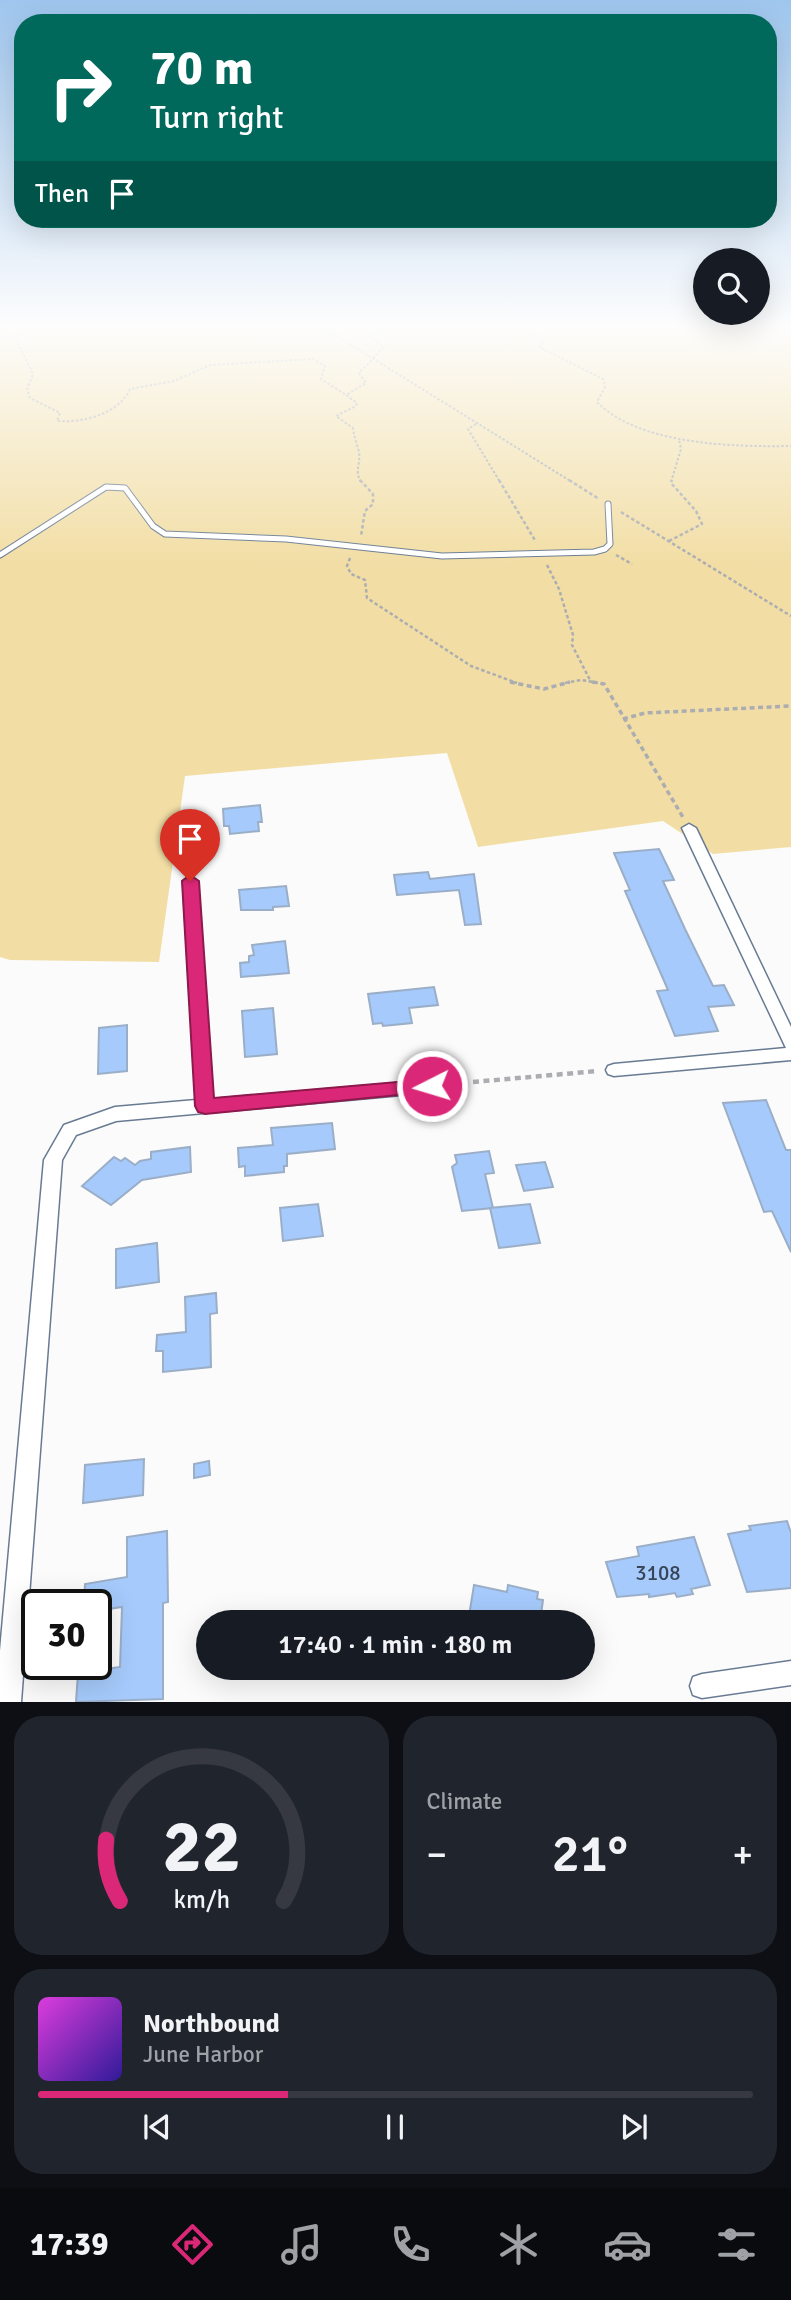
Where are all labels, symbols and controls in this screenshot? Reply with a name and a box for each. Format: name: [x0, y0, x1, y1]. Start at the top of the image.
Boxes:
text: 70 m: [150, 38, 253, 98]
icon: right: [35, 42, 126, 133]
text: Turn right: [150, 98, 283, 137]
icon: arrive: [103, 175, 141, 213]
text: Then: [35, 178, 89, 210]
map controls: [693, 248, 770, 325]
button: search: [693, 248, 770, 325]
pin: [160, 809, 220, 881]
icon: arrive: [171, 820, 209, 858]
position arrow: [395, 1049, 469, 1123]
house number: 3108: [635, 1560, 681, 1586]
speed limit sign: 30: [21, 1589, 112, 1680]
text: 17:40 · 1 min · 180 m: [279, 1629, 512, 1661]
text: Climate: [427, 1787, 502, 1816]
text: 22: [162, 1804, 241, 1893]
text: 21°: [552, 1822, 628, 1886]
text: −: [427, 1831, 447, 1878]
text: +: [732, 1831, 753, 1878]
text: km/h: [173, 1884, 230, 1915]
text: Northbound: [143, 2008, 280, 2040]
text: June Harbor: [143, 2040, 263, 2069]
icon: previous: [138, 2108, 176, 2146]
icon: pause: [376, 2108, 414, 2146]
icon: next: [615, 2108, 653, 2146]
icon: directions: [168, 2220, 217, 2269]
icon: music: [277, 2220, 326, 2269]
icon: phone: [386, 2220, 435, 2269]
icon: climate: [494, 2220, 543, 2269]
icon: car: [603, 2220, 652, 2269]
icon: filters: [712, 2220, 761, 2269]
text: 17:39: [30, 2225, 108, 2264]

